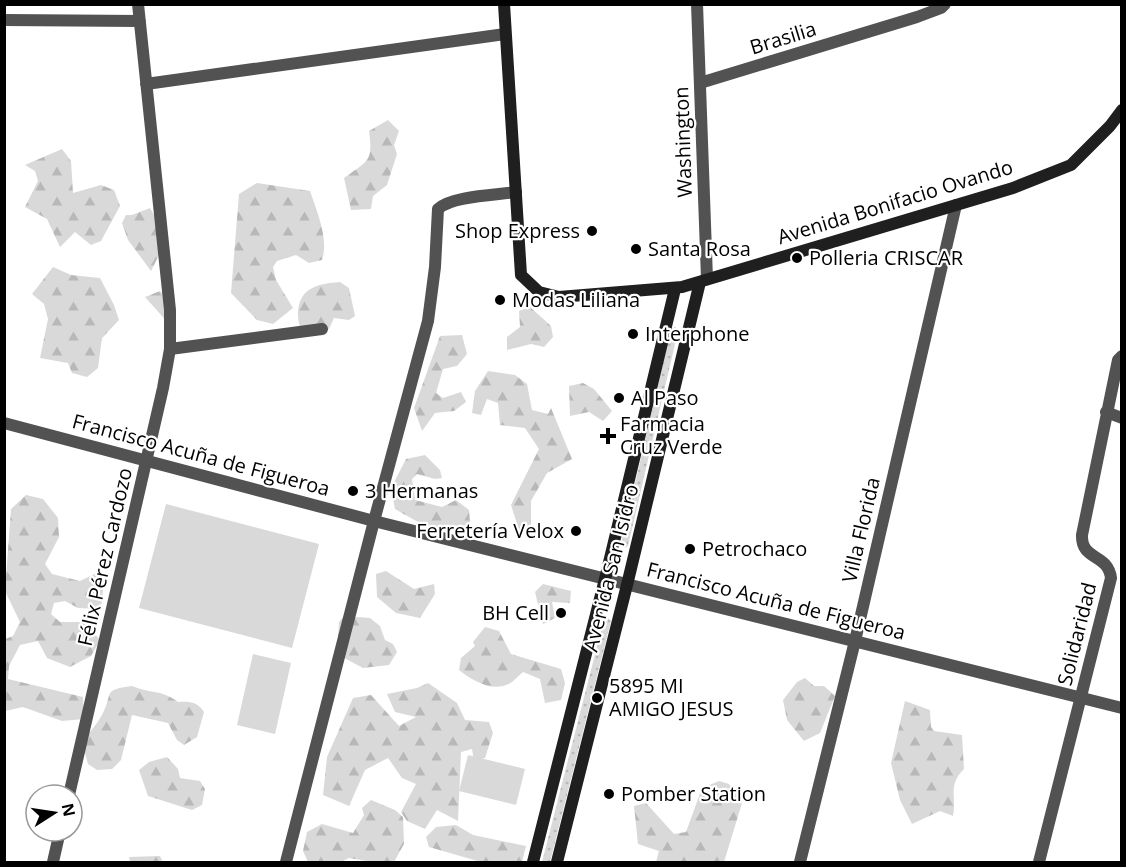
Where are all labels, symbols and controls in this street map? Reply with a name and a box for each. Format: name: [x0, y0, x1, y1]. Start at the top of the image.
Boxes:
street label: Brasilia: [746, 15, 819, 60]
street label: Washington: [667, 86, 698, 198]
street label: Avenida Bonifacio Ovando: [774, 153, 1016, 250]
place label: Shop Express: [455, 217, 580, 244]
marker: Shop Express: [585, 224, 599, 238]
place label: Santa Rosa: [648, 235, 751, 262]
marker: Santa Rosa: [629, 242, 643, 256]
place label: Polleria CRISCAR: [809, 244, 964, 271]
marker: Polleria CRISCAR: [790, 251, 804, 265]
place label: Modas Liliana: [512, 286, 640, 313]
marker: Modas Liliana: [493, 293, 507, 307]
place label: Interphone: [645, 320, 749, 347]
marker: Interphone: [626, 327, 640, 341]
place label: Al Paso: [631, 384, 699, 411]
marker: Al Paso: [612, 391, 626, 405]
street label: Francisco Acuña de Figueroa: [69, 407, 333, 502]
place label: Farmacia Cruz Verde: [620, 410, 722, 460]
marker: Farmacia Cruz Verde: [601, 429, 615, 443]
street label: Félix Pérez Cardozo: [71, 465, 138, 649]
street label: Villa Florida: [835, 475, 886, 585]
place label: 3 Hermanas: [365, 477, 478, 504]
street label: Avenida San Isidro: [577, 481, 644, 655]
marker: 3 Hermanas: [346, 484, 360, 498]
place label: Ferretería Velox: [416, 517, 565, 544]
marker: Ferretería Velox: [569, 524, 583, 538]
place label: Petrochaco: [702, 535, 807, 562]
marker: Petrochaco: [683, 542, 697, 556]
street label: Francisco Acuña de Figueroa: [644, 555, 908, 646]
street label: Solidaridad: [1051, 580, 1102, 688]
place label: BH Cell: [482, 599, 549, 626]
marker: BH Cell: [554, 606, 568, 620]
place label: 5895 MI AMIGO JESUS: [609, 672, 734, 722]
marker: 5895 MI AMIGO JESUS: [590, 691, 604, 705]
place label: Pomber Station: [621, 780, 766, 807]
north arrow: [24, 783, 84, 843]
marker: Pomber Station: [602, 787, 616, 801]
text: N: [57, 801, 81, 819]

